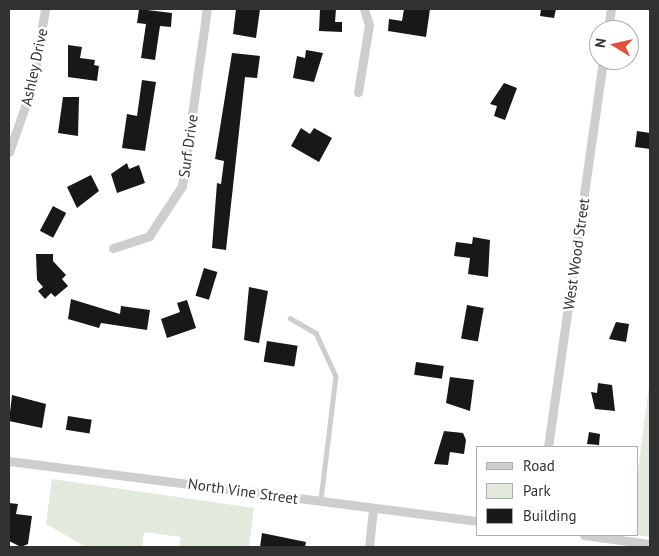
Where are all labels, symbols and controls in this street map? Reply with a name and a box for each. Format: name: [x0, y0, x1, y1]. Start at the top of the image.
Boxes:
north arrow: [589, 20, 639, 70]
street label: Ashley Drive: [17, 26, 51, 108]
text: N: [591, 37, 610, 49]
street label: Surf Drive: [175, 113, 201, 179]
street label: West Wood Street: [559, 197, 593, 311]
legend: [477, 446, 639, 536]
text: Road: [523, 456, 555, 475]
street label: North Vine Street: [186, 474, 300, 508]
text: Park: [523, 481, 551, 500]
text: Building: [523, 506, 577, 525]

